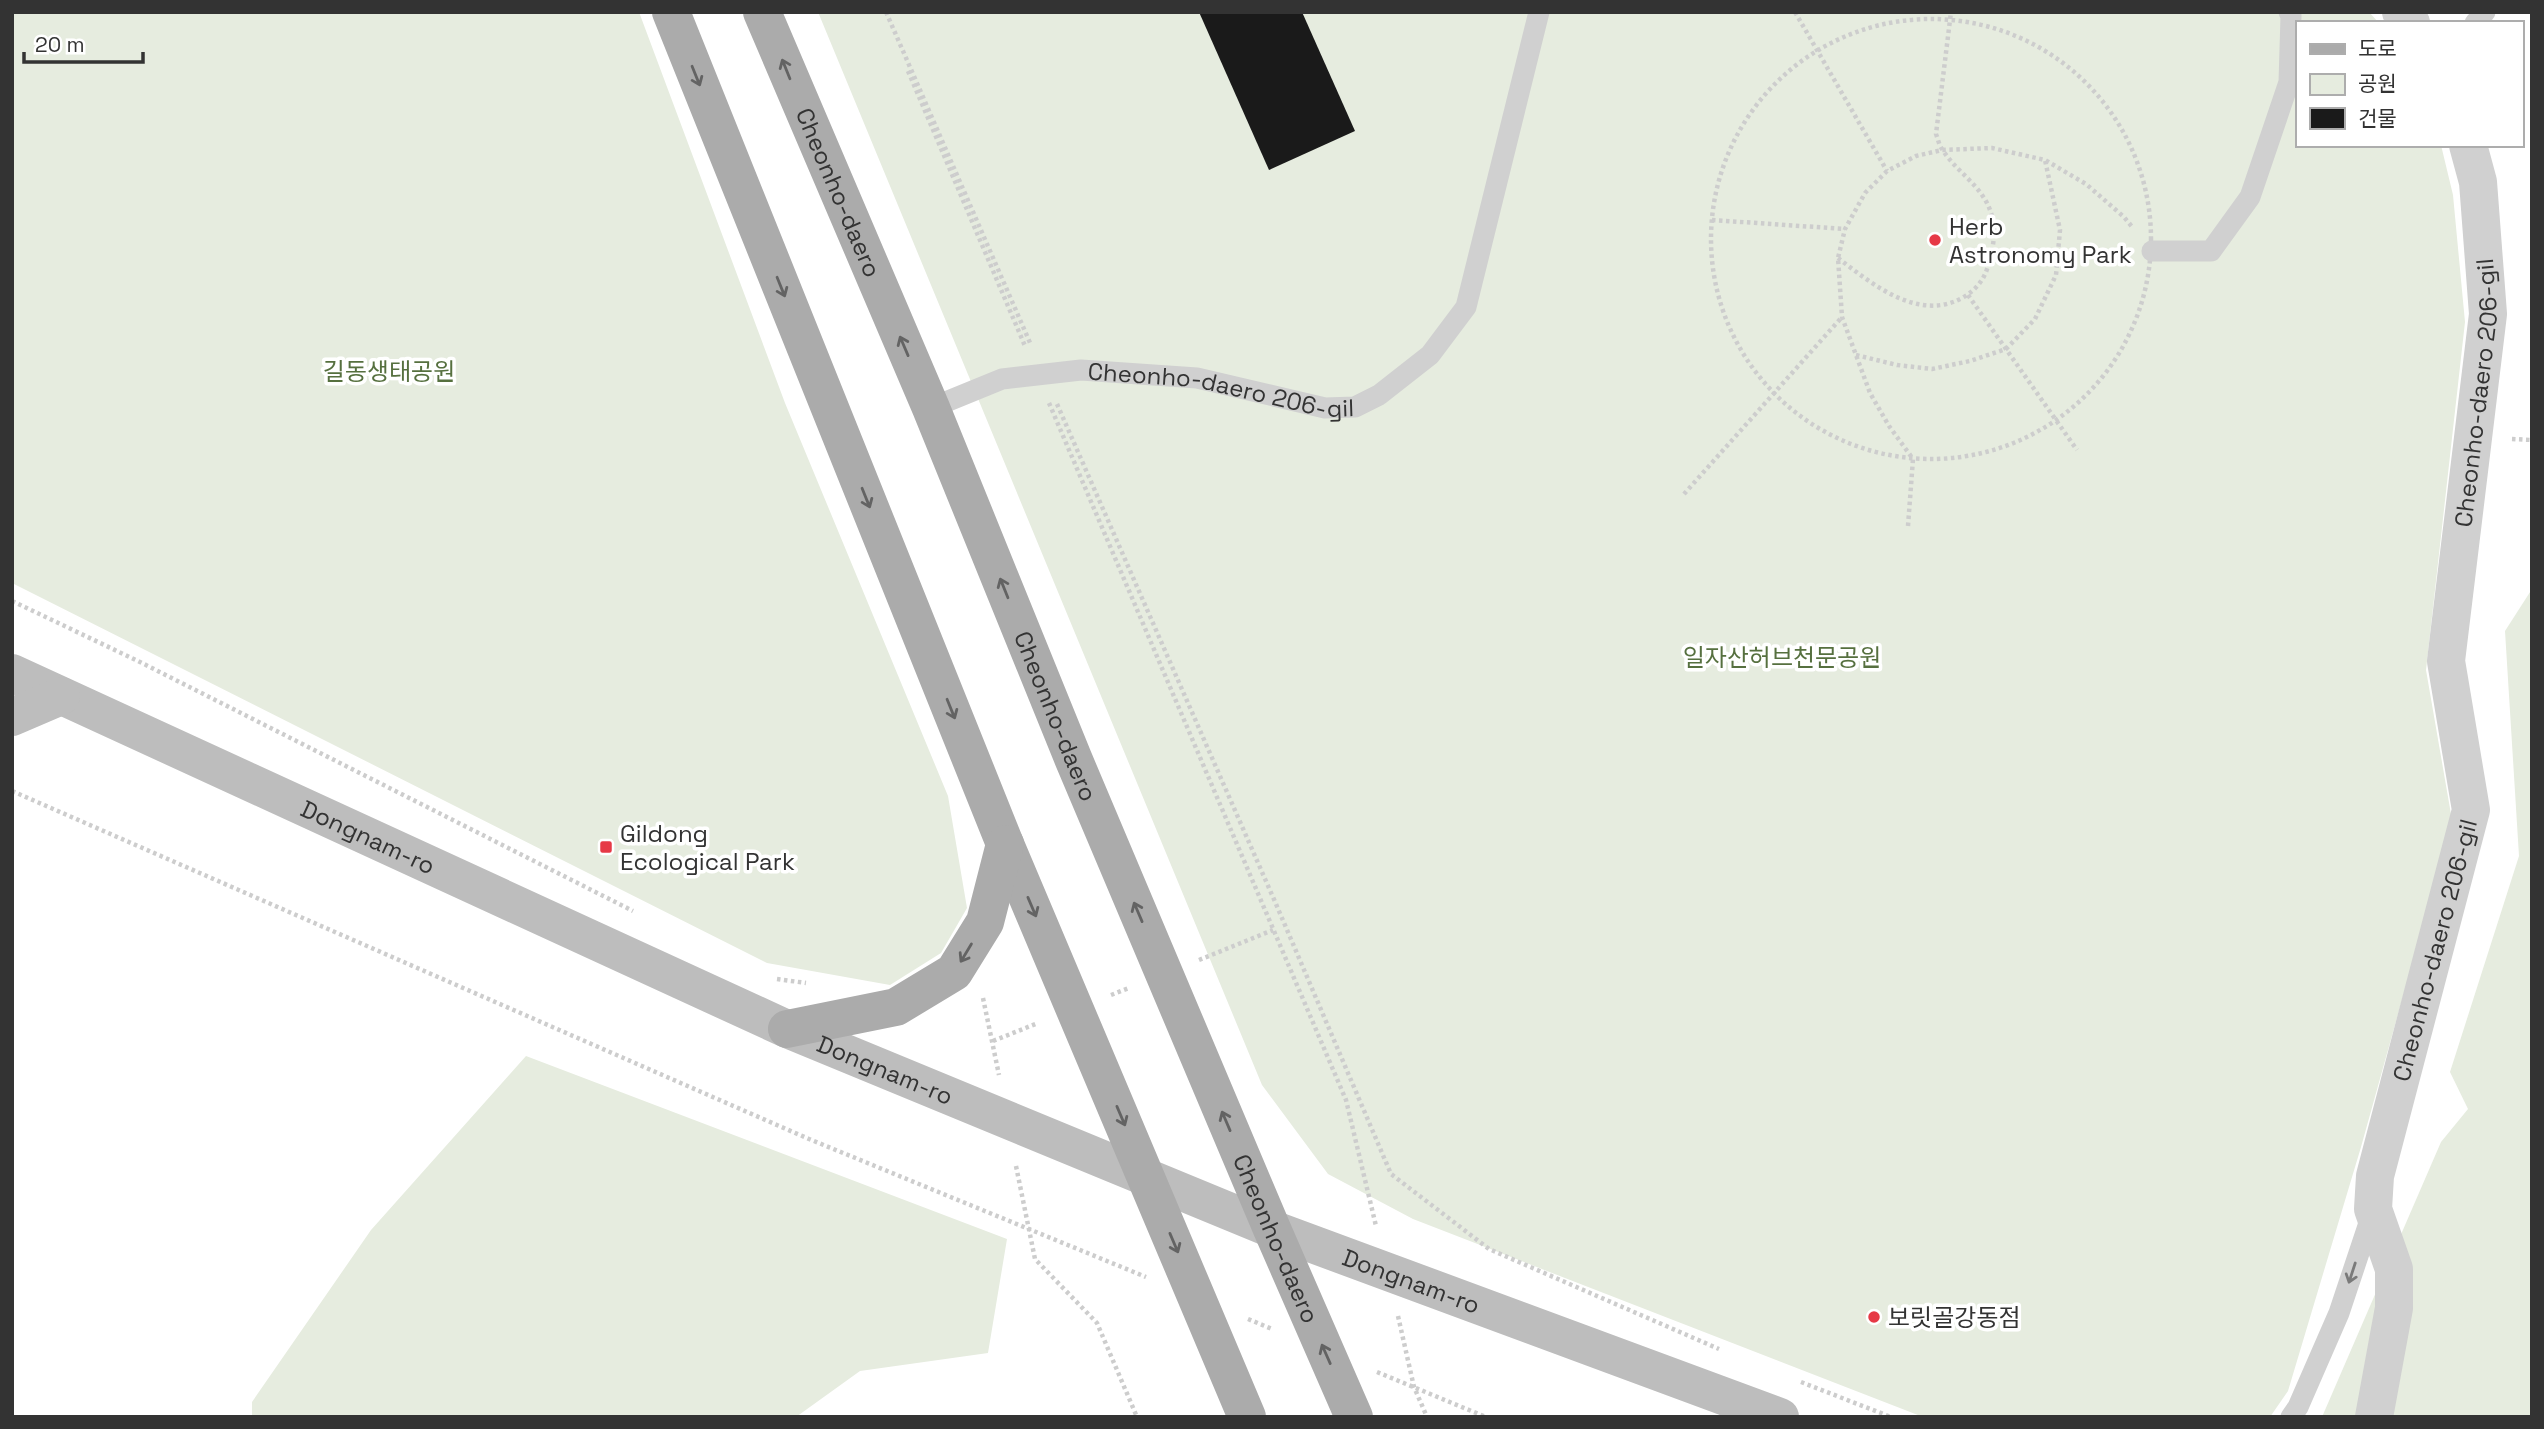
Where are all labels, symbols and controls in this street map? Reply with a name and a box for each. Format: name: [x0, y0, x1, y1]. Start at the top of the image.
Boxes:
scale bar: [24, 21, 144, 65]
legend: [2296, 21, 2523, 147]
text: 20 m: [35, 31, 85, 58]
text: 도로: [2358, 35, 2397, 62]
one-way arrow: [779, 58, 792, 80]
one-way arrow: [691, 64, 704, 86]
text: 공원: [2358, 70, 2397, 97]
street label: Cheonho-daero: [789, 103, 889, 282]
text: 건물: [2358, 105, 2397, 132]
place label: Herb Astronomy Park: [1949, 211, 2132, 270]
marker: Herb Astronomy Park: [1927, 232, 1943, 248]
street label: Cheonho-daero 206-gil: [2447, 257, 2504, 529]
one-way arrow: [775, 275, 788, 297]
one-way arrow: [897, 335, 910, 357]
street label: Cheonho-daero 206-gil: [1087, 355, 1355, 424]
park label: 길동생태공원: [323, 356, 455, 387]
one-way arrow: [860, 486, 873, 508]
one-way arrow: [996, 578, 1009, 600]
street label: Cheonho-daero: [1008, 626, 1105, 806]
park label: 일자산허브천문공원: [1683, 642, 1881, 673]
one-way arrow: [945, 698, 958, 719]
street label: Dongnam-ro: [296, 792, 440, 881]
street label: Cheonho-daero 206-gil: [2385, 816, 2483, 1085]
place label: Gildong Ecological Park: [620, 818, 795, 877]
marker: Gildong Ecological Park: [598, 839, 614, 855]
one-way arrow: [1026, 895, 1039, 917]
one-way arrow: [1131, 901, 1144, 923]
one-way arrow: [958, 943, 972, 963]
street label: Dongnam-ro: [812, 1028, 958, 1111]
one-way arrow: [1115, 1105, 1128, 1126]
one-way arrow: [1219, 1111, 1232, 1133]
street label: Cheonho-daero: [1227, 1149, 1327, 1328]
one-way arrow: [1168, 1232, 1181, 1253]
street label: Dongnam-ro: [1338, 1241, 1484, 1320]
one-way arrow: [2345, 1262, 2357, 1284]
place label: 보릿골강동점: [1888, 1302, 2020, 1333]
marker: 보릿골강동점: [1866, 1309, 1882, 1325]
one-way arrow: [1319, 1344, 1332, 1366]

